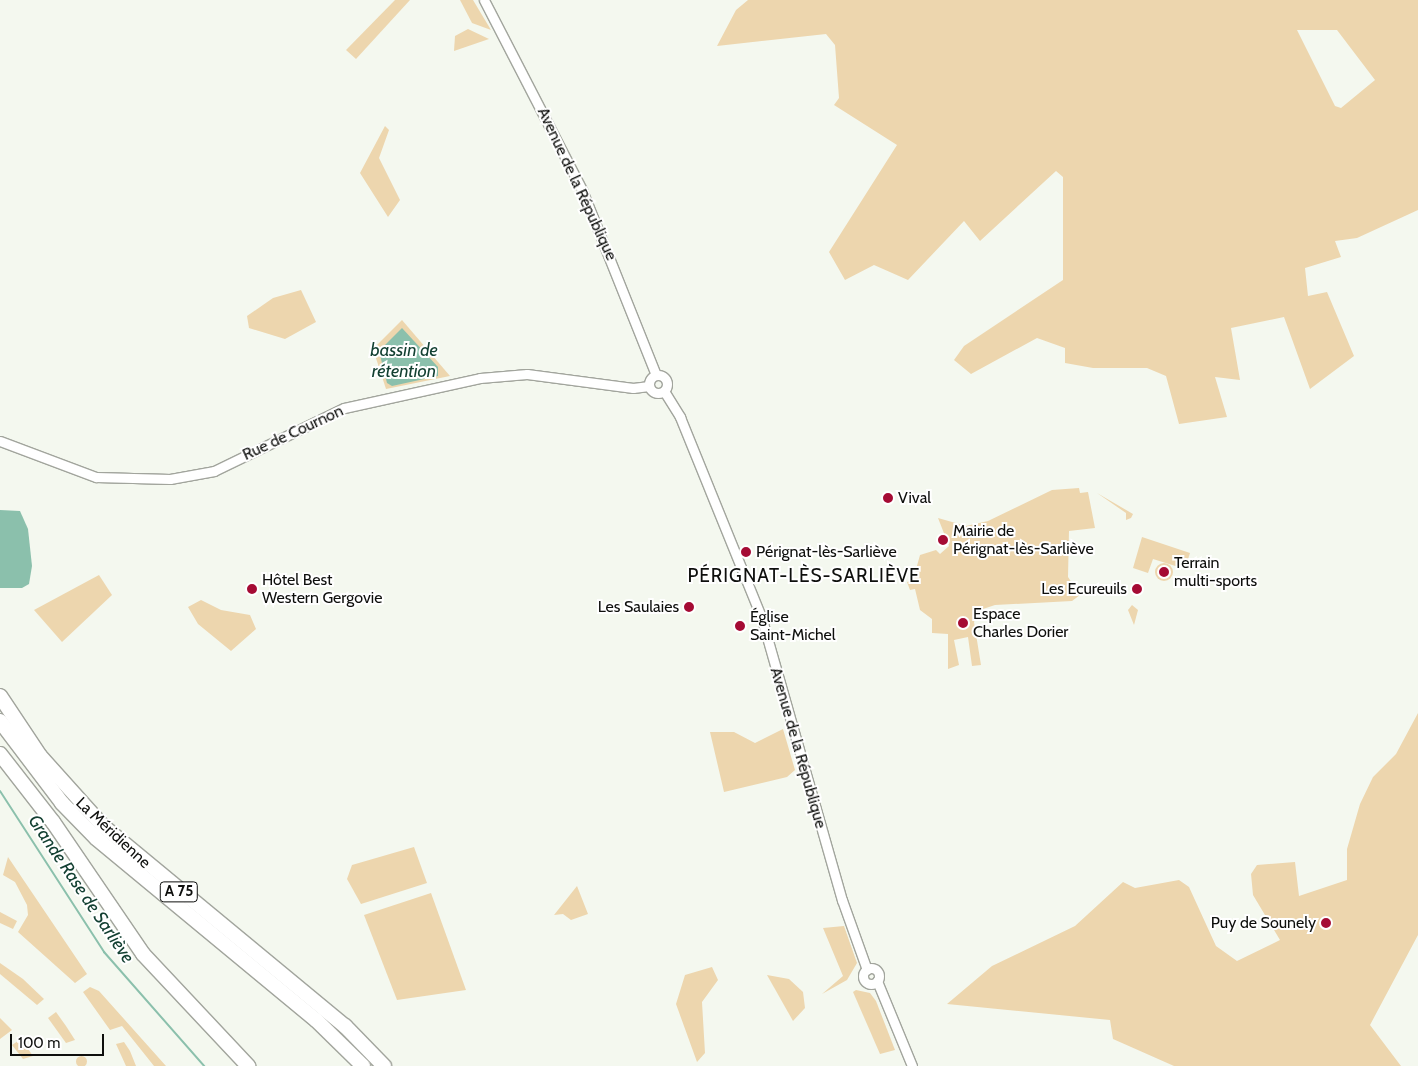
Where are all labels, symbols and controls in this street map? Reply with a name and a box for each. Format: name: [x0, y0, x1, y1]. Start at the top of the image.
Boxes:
street label: Avenue de la République: [533, 105, 621, 263]
water label: bassin de rétention: [370, 340, 438, 382]
street label: Rue de Cournon: [240, 401, 346, 465]
place label: Vival: [898, 488, 931, 508]
marker: Vival: [882, 492, 894, 504]
place label: Mairie de Pérignat-lès-Sarliève: [953, 521, 1094, 559]
marker: Mairie de Pérignat-lès-Sarliève: [937, 534, 949, 546]
place label: Pérignat-lès-Sarliève: [756, 542, 897, 562]
marker: Pérignat-lès-Sarliève: [740, 546, 752, 558]
place label: Terrain multi-sports: [1174, 553, 1257, 591]
district label: PÉRIGNAT-LÈS-SARLIÈVE: [685, 565, 923, 587]
marker: Terrain multi-sports: [1158, 566, 1170, 578]
place label: Hôtel Best Western Gergovie: [262, 570, 382, 608]
place label: Les Ecureuils: [1041, 579, 1127, 599]
marker: Hôtel Best Western Gergovie: [246, 583, 258, 595]
marker: Les Ecureuils: [1131, 583, 1143, 595]
place label: Les Saulaies: [598, 597, 679, 617]
marker: Les Saulaies: [683, 601, 695, 613]
place label: Espace Charles Dorier: [973, 604, 1068, 642]
place label: Église Saint-Michel: [750, 607, 836, 645]
marker: Espace Charles Dorier: [957, 617, 969, 629]
marker: Église Saint-Michel: [734, 620, 746, 632]
street label: Avenue de la République: [766, 665, 830, 831]
street label: La Méridienne: [72, 793, 154, 873]
water label: Grande Rase de Sarliève: [23, 811, 139, 967]
road number: A 75: [159, 880, 199, 904]
place label: Puy de Sounely: [1211, 913, 1316, 933]
marker: Puy de Sounely: [1320, 917, 1332, 929]
scale bar: [12, 1024, 106, 1056]
text: 100 m: [18, 1034, 60, 1052]

